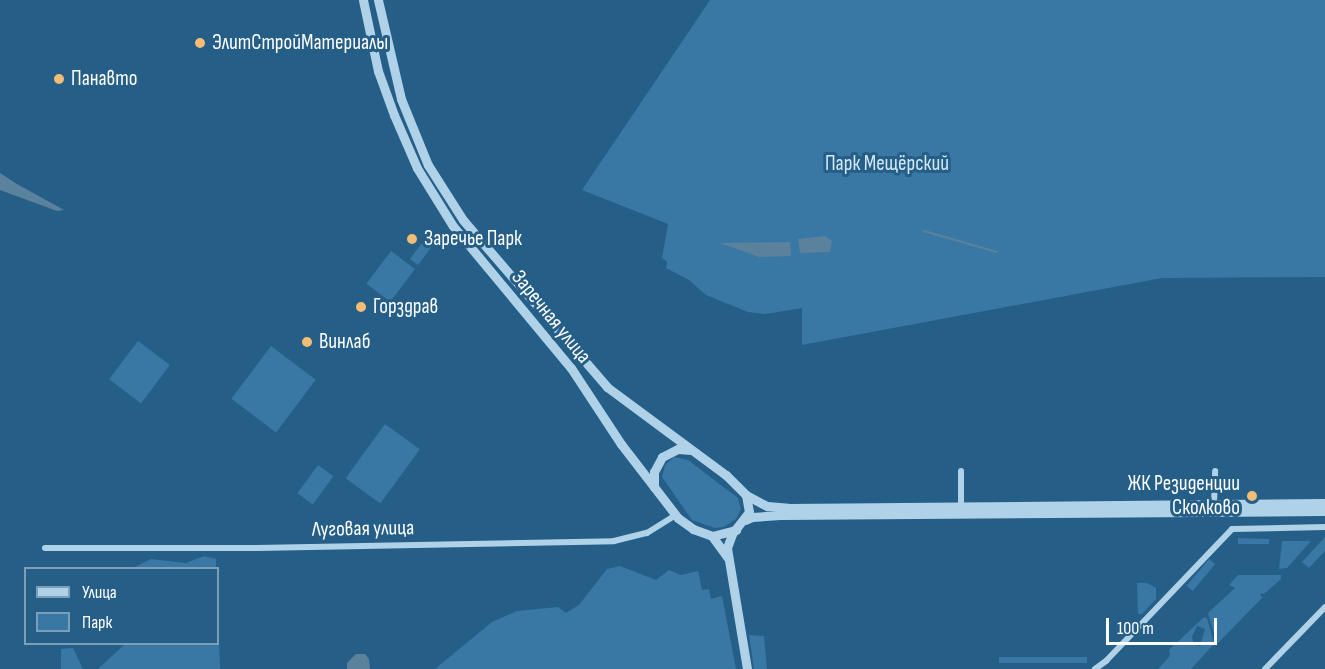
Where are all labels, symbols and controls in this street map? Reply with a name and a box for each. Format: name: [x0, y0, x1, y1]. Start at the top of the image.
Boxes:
place label: ЭлитСтройМатериалы: [212, 30, 388, 56]
marker: ЭлитСтройМатериалы: [193, 36, 207, 50]
place label: Панавто: [71, 66, 138, 92]
marker: Панавто: [52, 72, 66, 86]
park label: Парк Мещёрский: [825, 151, 949, 177]
place label: Заречье Парк: [424, 226, 522, 252]
marker: Заречье Парк: [405, 232, 419, 246]
street label: Заречная улица: [506, 265, 596, 369]
place label: Горздрав: [373, 294, 438, 320]
marker: Горздрав: [354, 300, 368, 314]
place label: Винлаб: [319, 329, 370, 355]
marker: Винлаб: [300, 335, 314, 349]
place label: ЖК Резиденции Сколково: [1128, 471, 1240, 521]
marker: ЖК Резиденции Сколково: [1245, 489, 1259, 503]
street label: Луговая улица: [312, 516, 414, 542]
legend: [24, 567, 219, 645]
text: Улица: [82, 582, 117, 603]
scale bar: [1109, 606, 1220, 644]
text: Парк: [82, 612, 112, 633]
text: 100 m: [1117, 618, 1154, 639]

